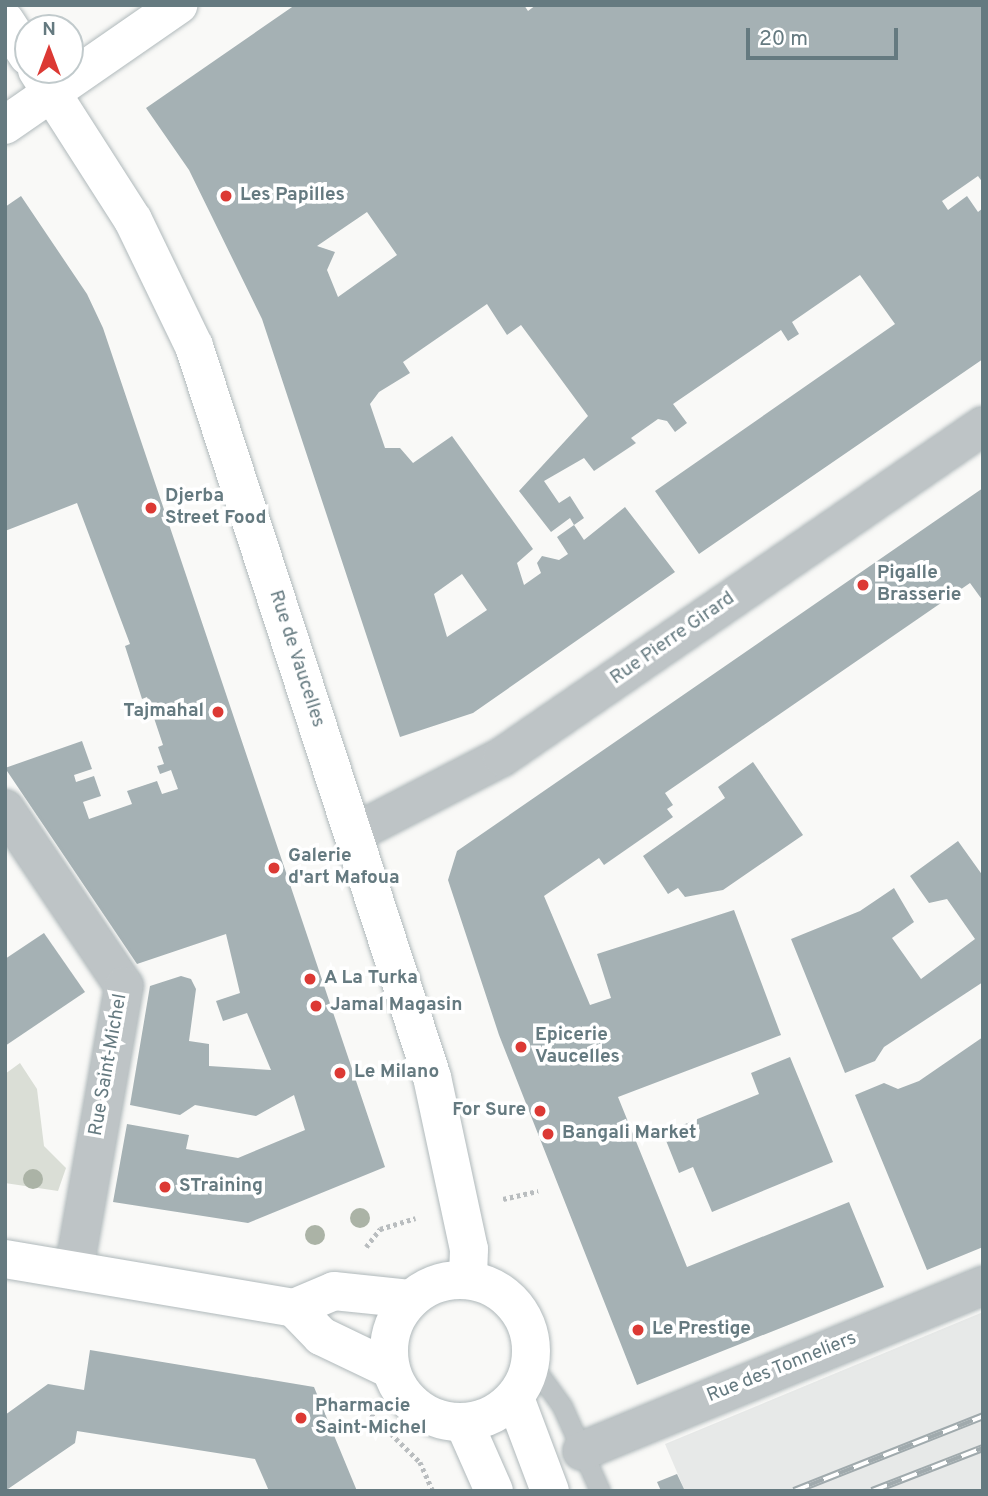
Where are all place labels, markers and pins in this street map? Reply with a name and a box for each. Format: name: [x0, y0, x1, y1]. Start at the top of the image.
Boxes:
place label: Les Papilles: [240, 185, 345, 207]
marker: Les Papilles: [218, 188, 234, 204]
place label: Djerba Street Food: [165, 486, 266, 530]
marker: Djerba Street Food: [143, 500, 159, 516]
place label: Pigalle Brasserie: [877, 563, 961, 607]
marker: Pigalle Brasserie: [855, 577, 871, 593]
place label: Tajmahal: [123, 701, 204, 723]
marker: Tajmahal: [210, 704, 226, 720]
place label: Galerie d'art Mafoua: [288, 846, 400, 890]
marker: Galerie d'art Mafoua: [266, 860, 282, 876]
place label: A La Turka: [324, 968, 419, 990]
marker: A La Turka: [302, 971, 318, 987]
place label: Jamal Magasin: [330, 995, 462, 1017]
marker: Jamal Magasin: [308, 998, 324, 1014]
place label: Epicerie Vaucelles: [535, 1025, 620, 1069]
marker: Epicerie Vaucelles: [513, 1039, 529, 1055]
place label: Le Milano: [354, 1062, 439, 1084]
marker: Le Milano: [332, 1065, 348, 1081]
place label: For Sure: [452, 1100, 526, 1122]
marker: For Sure: [532, 1103, 548, 1119]
place label: Bangali Market: [562, 1123, 697, 1145]
marker: Bangali Market: [540, 1126, 556, 1142]
place label: STraining: [179, 1176, 263, 1198]
marker: STraining: [157, 1179, 173, 1195]
place label: Le Prestige: [652, 1319, 751, 1341]
marker: Le Prestige: [630, 1322, 646, 1338]
place label: Pharmacie Saint-Michel: [315, 1396, 426, 1440]
marker: Pharmacie Saint-Michel: [293, 1410, 309, 1426]

